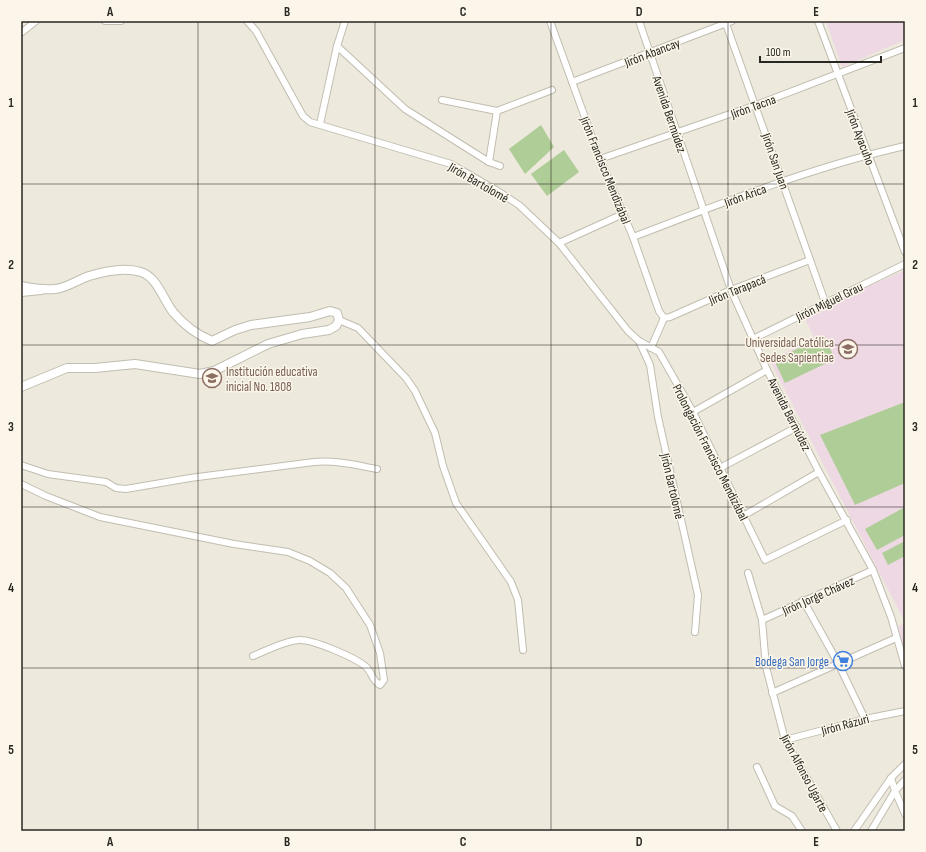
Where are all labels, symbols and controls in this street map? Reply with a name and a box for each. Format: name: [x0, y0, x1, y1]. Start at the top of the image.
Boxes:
text: A: [106, 4, 114, 20]
text: B: [284, 4, 290, 20]
text: C: [460, 4, 467, 20]
text: D: [636, 4, 643, 20]
text: E: [813, 4, 819, 20]
street label: Jirón Abancay: [621, 35, 682, 71]
scale bar: [760, 38, 881, 64]
text: 100 m: [766, 45, 791, 60]
street label: Avenida Bermúdez: [648, 73, 690, 155]
street label: Jirón Tacna: [728, 91, 778, 123]
text: 1: [8, 95, 14, 111]
text: 1: [912, 95, 918, 111]
street label: Jirón Ayacuho: [842, 106, 878, 168]
street label: Jirón Francisco Mendizábal: [576, 113, 634, 226]
street label: Jirón San Juan: [758, 130, 792, 192]
street label: Jirón Bartolomé: [445, 159, 512, 207]
street label: Jirón Arica: [721, 181, 769, 211]
text: 2: [8, 257, 14, 273]
text: 2: [912, 257, 918, 273]
street label: Jirón Tarapacá: [706, 271, 768, 309]
street label: Jirón Miguel Grau: [792, 279, 866, 325]
place label: Universidad Católica Sedes Sapientiae: [745, 335, 834, 366]
school or university icon: Universidad Católica Sedes Sapientiae: [837, 338, 859, 360]
place label: Institución educativa inicial No. 1808: [226, 364, 318, 395]
school or university icon: Institución educativa inicial No. 1808: [201, 367, 223, 389]
street label: Avenida Bermúdez: [763, 374, 815, 454]
street label: Prolongación Francisco Mendizábal: [669, 381, 752, 523]
text: 3: [8, 419, 14, 435]
text: 3: [912, 419, 918, 435]
street label: Jirón Bartolomé: [656, 451, 687, 521]
street label: Jirón Jorge Chávez: [779, 573, 857, 619]
text: 4: [8, 580, 14, 596]
text: 4: [912, 580, 918, 596]
supermarket icon: Bodega San Jorge: [832, 650, 854, 672]
place label: Bodega San Jorge: [755, 654, 829, 670]
street label: Jirón Rázuri: [819, 711, 871, 739]
street label: Jirón Alfonso Ugarte: [776, 731, 831, 815]
text: 5: [8, 742, 14, 758]
text: 5: [912, 742, 918, 758]
text: A: [106, 834, 114, 850]
text: B: [284, 834, 290, 850]
text: C: [460, 834, 467, 850]
text: D: [636, 834, 643, 850]
text: E: [813, 834, 819, 850]

